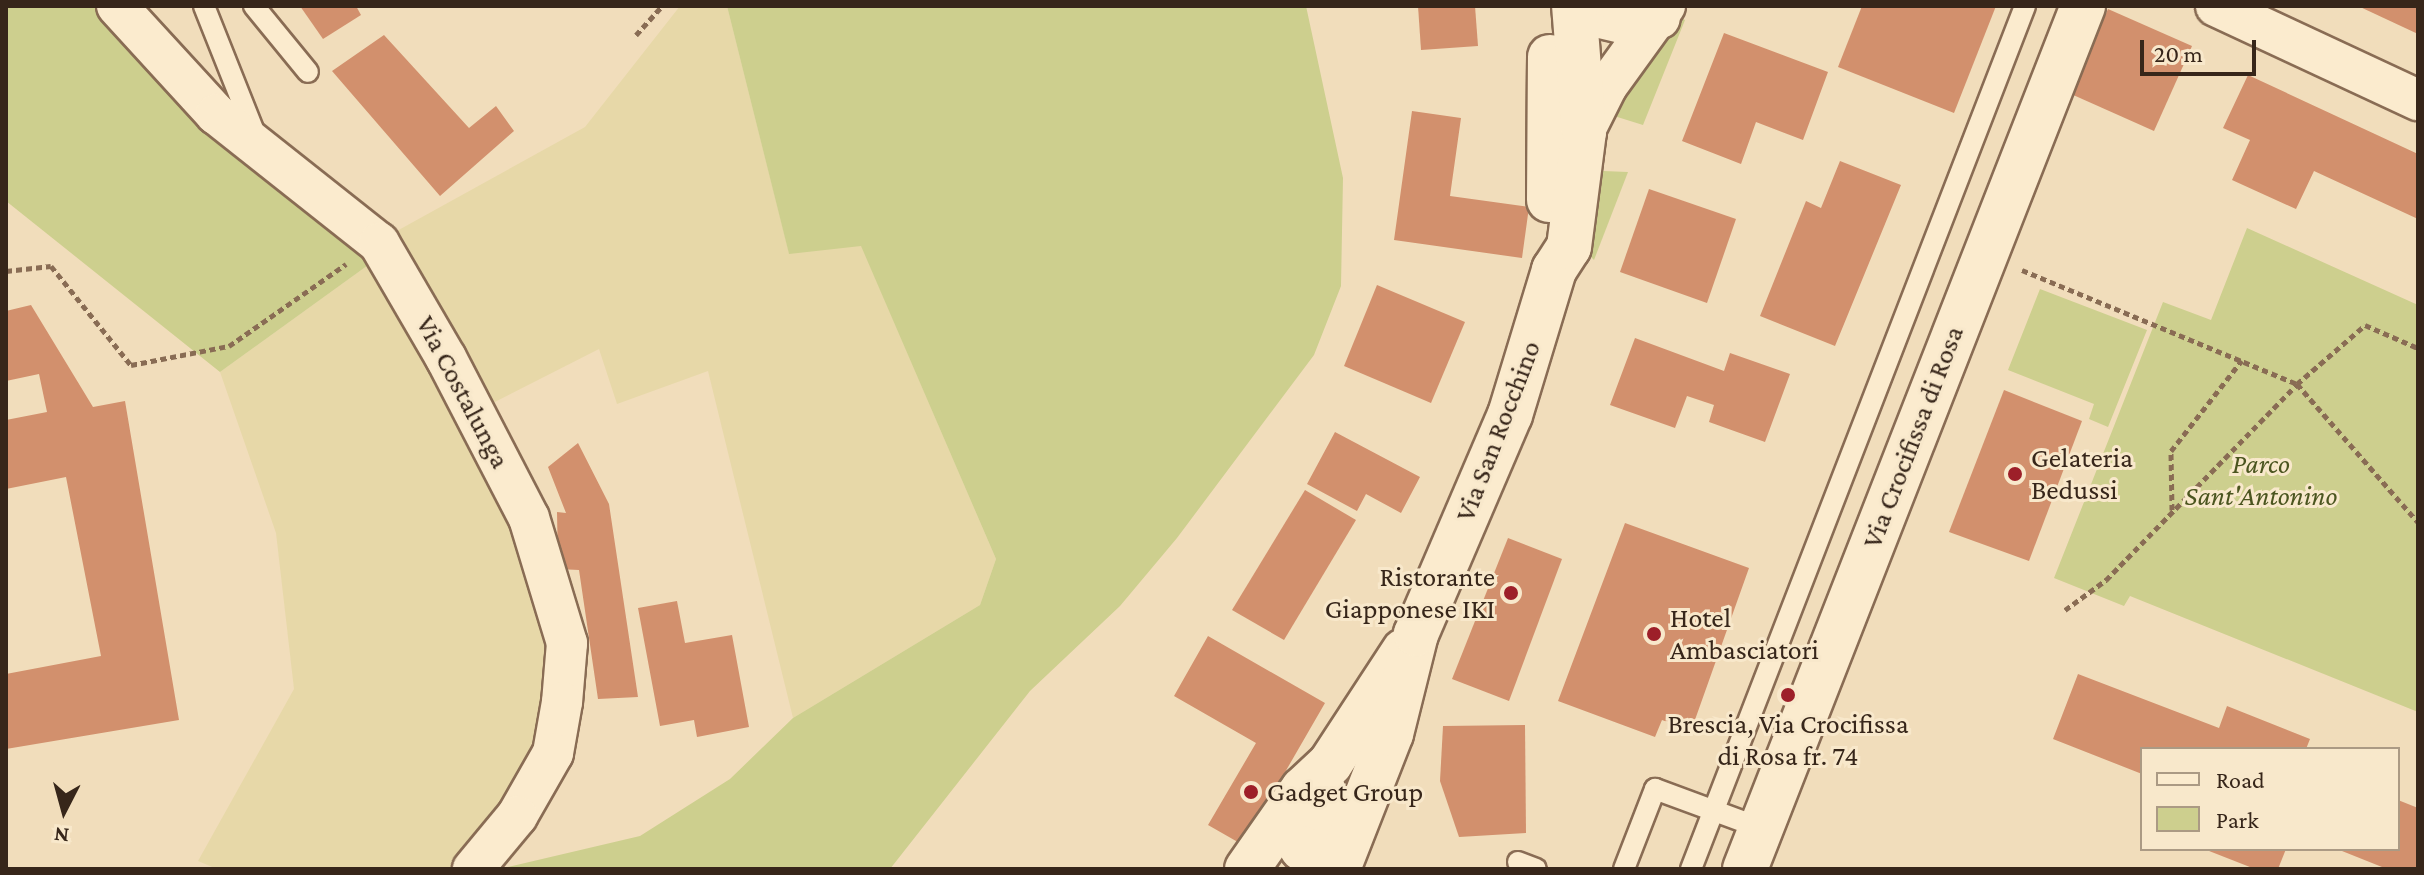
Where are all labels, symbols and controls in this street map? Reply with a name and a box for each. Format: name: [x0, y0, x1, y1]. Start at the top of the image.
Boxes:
scale bar: [2144, 24, 2260, 74]
text: 20 m: [2154, 40, 2203, 67]
street label: Via Costalunga: [409, 310, 517, 474]
street label: Via Crocifissa di Rosa: [1855, 321, 1971, 553]
street label: Via San Rocchino: [1448, 336, 1548, 526]
place label: Gelateria Bedussi: [2031, 441, 2133, 507]
park label: Parco Sant'Antonino: [2185, 447, 2337, 513]
marker: Gelateria Bedussi: [2006, 465, 2024, 483]
place label: Ristorante Giapponese IKI: [1325, 560, 1495, 626]
marker: Ristorante Giapponese IKI: [1502, 584, 1520, 602]
place label: Hotel Ambasciatori: [1670, 601, 1819, 667]
marker: Hotel Ambasciatori: [1645, 625, 1663, 643]
marker: Brescia, Via Crocifissa di Rosa fr. 74: [1779, 686, 1797, 704]
place label: Brescia, Via Crocifissa di Rosa fr. 74: [1667, 707, 1909, 773]
legend: [2140, 747, 2400, 851]
text: Road: [2216, 766, 2265, 793]
north arrow: [24, 771, 104, 851]
place label: Gadget Group: [1267, 775, 1423, 809]
marker: Gadget Group: [1242, 783, 1260, 801]
text: Park: [2216, 806, 2259, 833]
text: N: [53, 822, 70, 849]

